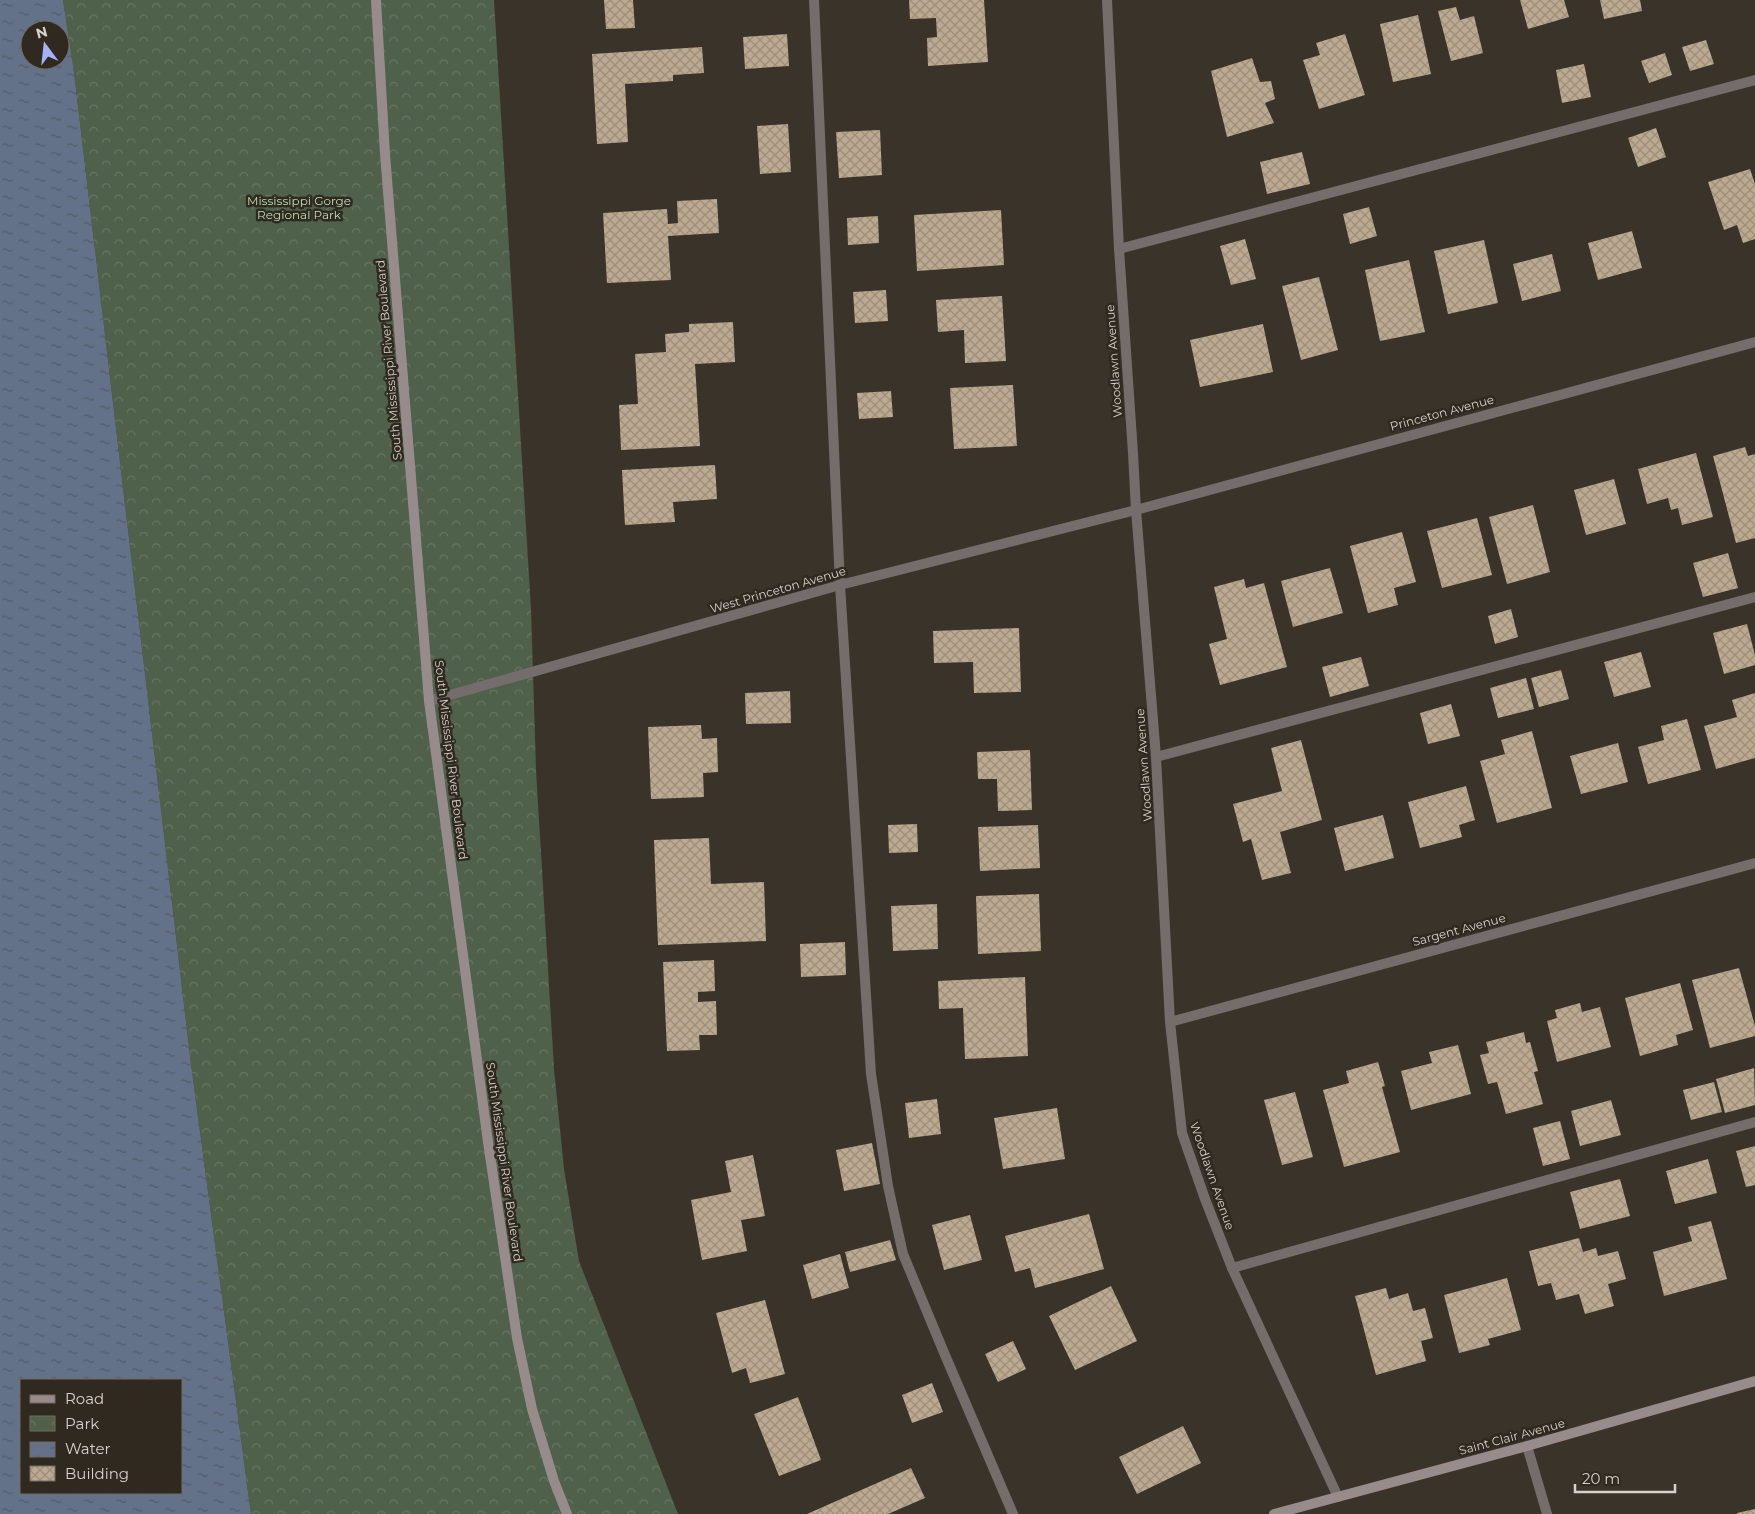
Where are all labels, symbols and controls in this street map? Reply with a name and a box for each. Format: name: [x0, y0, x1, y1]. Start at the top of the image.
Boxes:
north arrow: [20, 20, 70, 70]
text: N: [34, 22, 49, 43]
park label: Mississippi Gorge Regional Park: [247, 193, 351, 222]
street label: South Mississippi River Boulevard: [372, 259, 405, 461]
street label: Woodlawn Avenue: [1102, 304, 1125, 418]
street label: Princeton Avenue: [1388, 391, 1495, 434]
street label: West Princeton Avenue: [708, 563, 848, 616]
street label: South Mississippi River Boulevard: [432, 659, 471, 861]
street label: Woodlawn Avenue: [1132, 708, 1155, 822]
street label: Sargent Avenue: [1411, 910, 1507, 949]
street label: South Mississippi River Boulevard: [483, 1061, 526, 1262]
street label: Woodlawn Avenue: [1187, 1120, 1238, 1232]
legend: [20, 1379, 182, 1494]
text: Road: [65, 1389, 104, 1408]
text: Park: [65, 1414, 99, 1433]
street label: Saint Clair Avenue: [1457, 1415, 1567, 1458]
text: Water: [65, 1439, 111, 1458]
scale bar: [1575, 1462, 1675, 1494]
text: Building: [65, 1464, 129, 1483]
text: 20 m: [1582, 1469, 1620, 1488]

